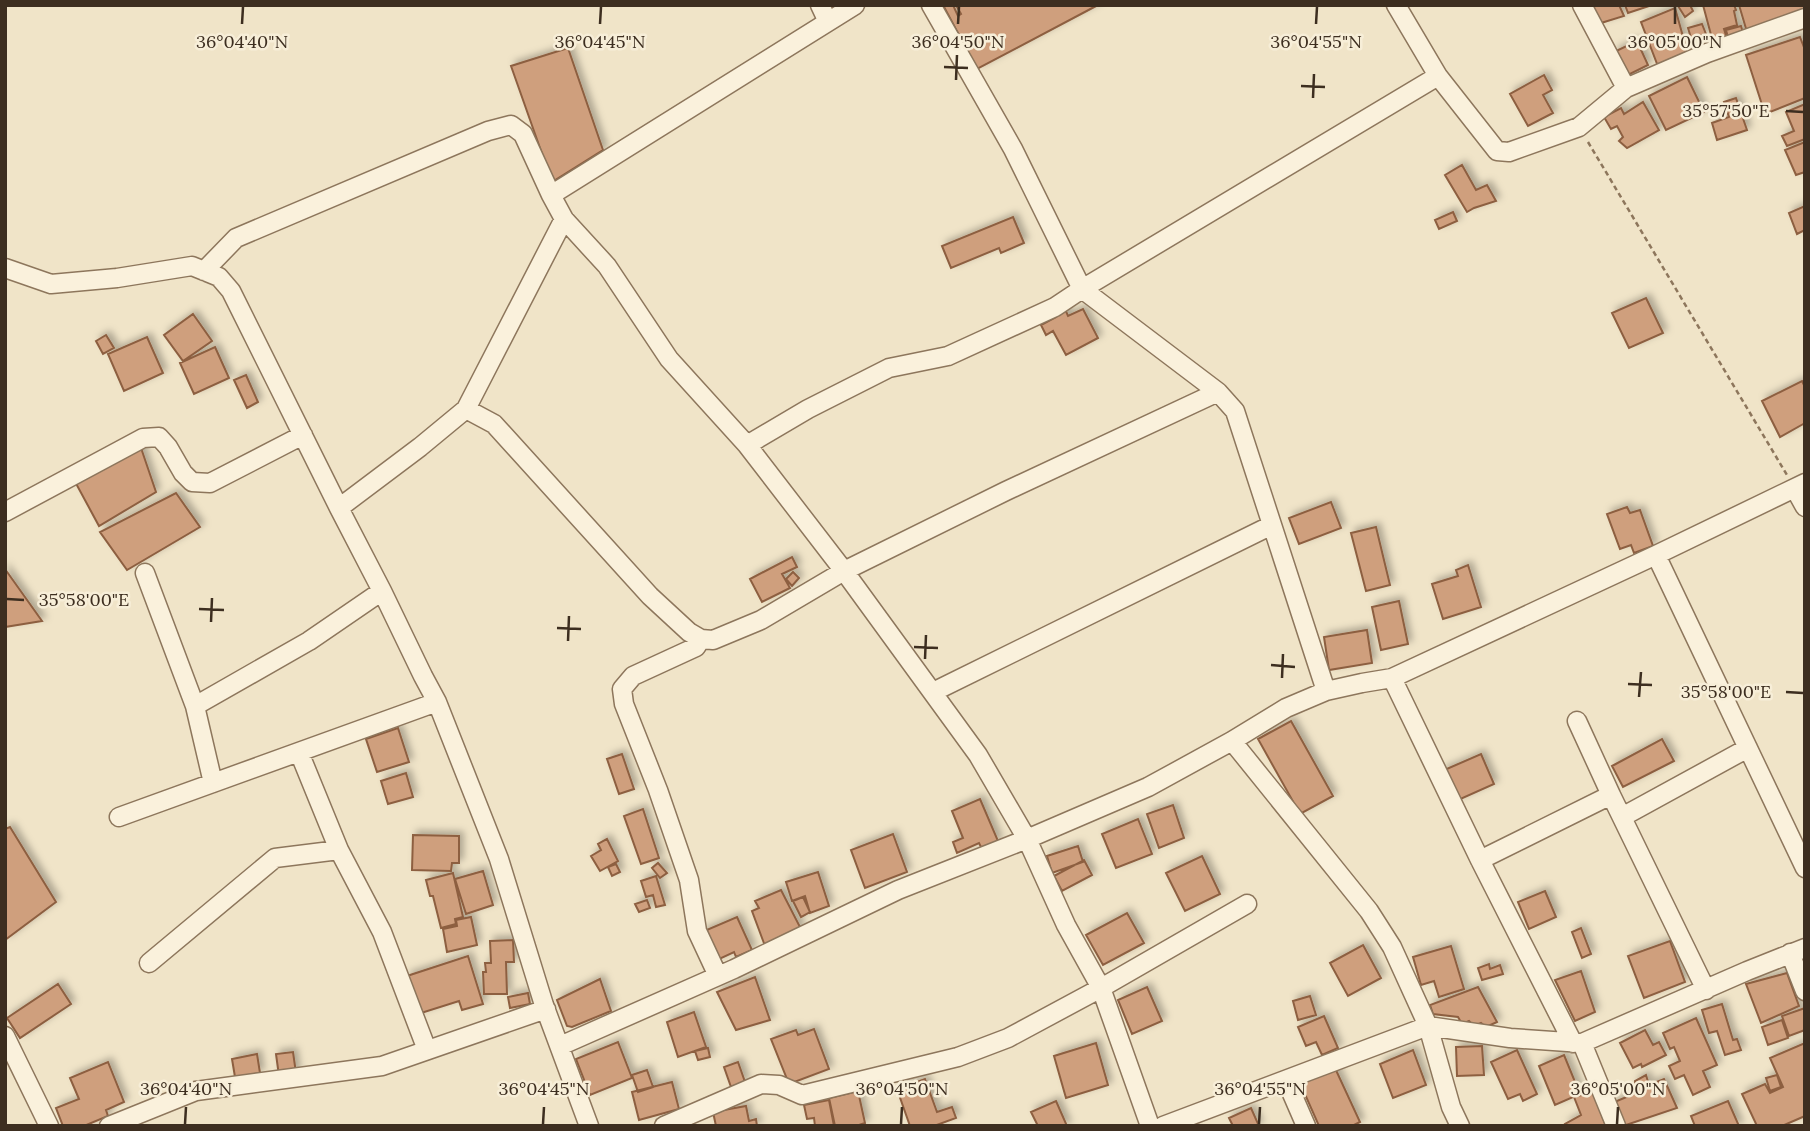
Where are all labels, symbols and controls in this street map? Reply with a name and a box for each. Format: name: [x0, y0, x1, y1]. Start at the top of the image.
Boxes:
text: 36°04'40"N: [196, 30, 288, 53]
text: 36°04'45"N: [555, 30, 645, 53]
text: 36°04'50"N: [911, 30, 1005, 53]
text: 36°04'55"N: [1270, 30, 1362, 53]
text: 36°05'00"N: [1628, 30, 1722, 53]
text: 35°57'50"E: [1682, 99, 1770, 122]
text: 35°58'00"E: [39, 588, 129, 611]
text: 35°58'00"E: [1681, 680, 1771, 703]
text: 36°04'40"N: [140, 1077, 232, 1100]
text: 36°04'45"N: [499, 1077, 589, 1100]
text: 36°04'50"N: [855, 1077, 949, 1100]
text: 36°04'55"N: [1214, 1077, 1306, 1100]
text: 36°05'00"N: [1571, 1077, 1665, 1100]

